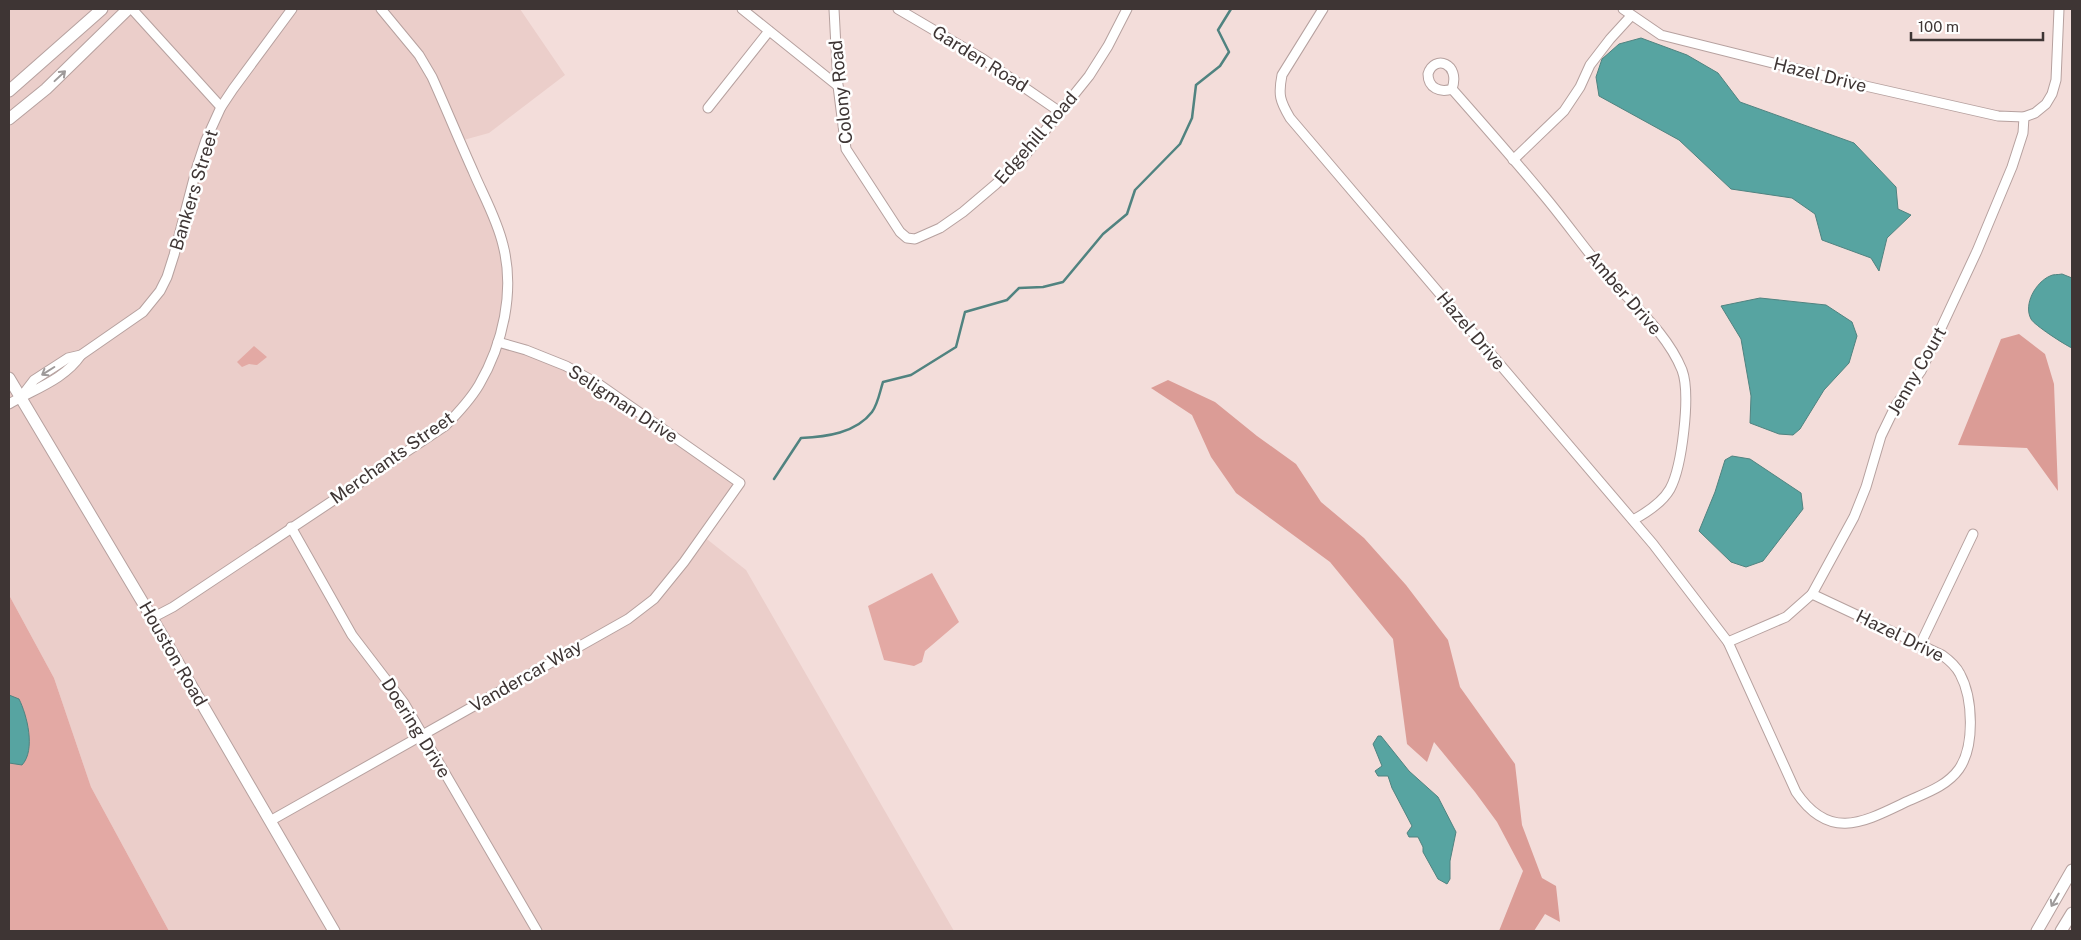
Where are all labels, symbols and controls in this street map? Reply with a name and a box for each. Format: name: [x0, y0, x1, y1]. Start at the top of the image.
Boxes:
scale bar: [1911, 10, 2044, 42]
text: 100 m: [1918, 18, 1959, 35]
street label: Garden Road: [929, 21, 1032, 96]
street label: Colony Road: [825, 39, 856, 145]
street label: Hazel Drive: [1771, 53, 1869, 96]
one-way arrow: [54, 70, 67, 82]
street label: Edgehill Road: [990, 87, 1081, 188]
street label: Bankers Street: [165, 127, 222, 253]
street label: Amber Drive: [1582, 247, 1666, 339]
street label: Hazel Drive: [1433, 287, 1510, 374]
street label: Jenny Court: [1883, 323, 1950, 419]
street label: Seligman Drive: [564, 360, 682, 447]
one-way arrow: [41, 367, 55, 377]
street label: Merchants Street: [326, 407, 457, 508]
street label: Houston Road: [135, 598, 212, 710]
street label: Hazel Drive: [1853, 605, 1948, 666]
street label: Vandercar Way: [466, 635, 586, 716]
street label: Doering Drive: [377, 674, 455, 781]
one-way arrow: [2050, 893, 2060, 907]

